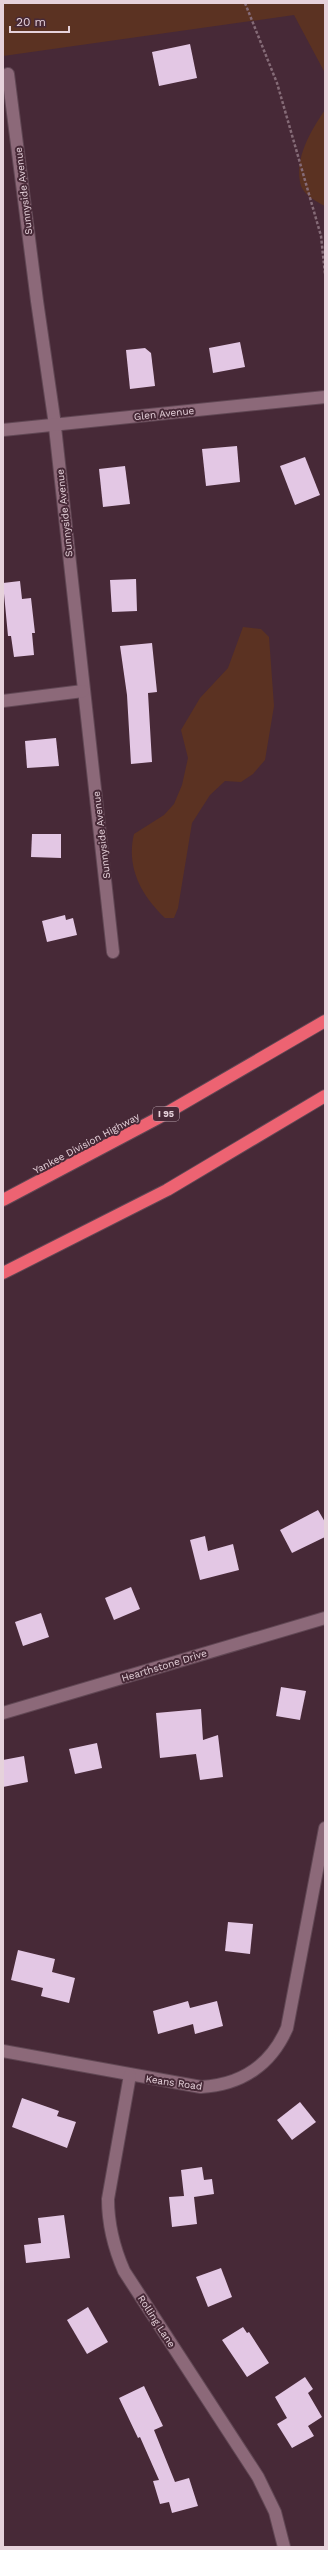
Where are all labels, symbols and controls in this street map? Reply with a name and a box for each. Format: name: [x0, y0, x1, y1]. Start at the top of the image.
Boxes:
scale bar: [10, 8, 69, 34]
text: 20 m: [16, 15, 46, 29]
street label: Sunnyside Avenue: [13, 146, 34, 235]
street label: Glen Avenue: [133, 405, 195, 422]
street label: Sunnyside Avenue: [54, 468, 75, 557]
street label: Sunnyside Avenue: [91, 790, 112, 879]
road number: I 95: [153, 1107, 179, 1121]
street label: Yankee Division Highway: [31, 1110, 142, 1176]
street label: Hearthstone Drive: [120, 1647, 208, 1684]
street label: Keans Road: [145, 2073, 203, 2092]
street label: Rolling Lane: [136, 2293, 178, 2350]

